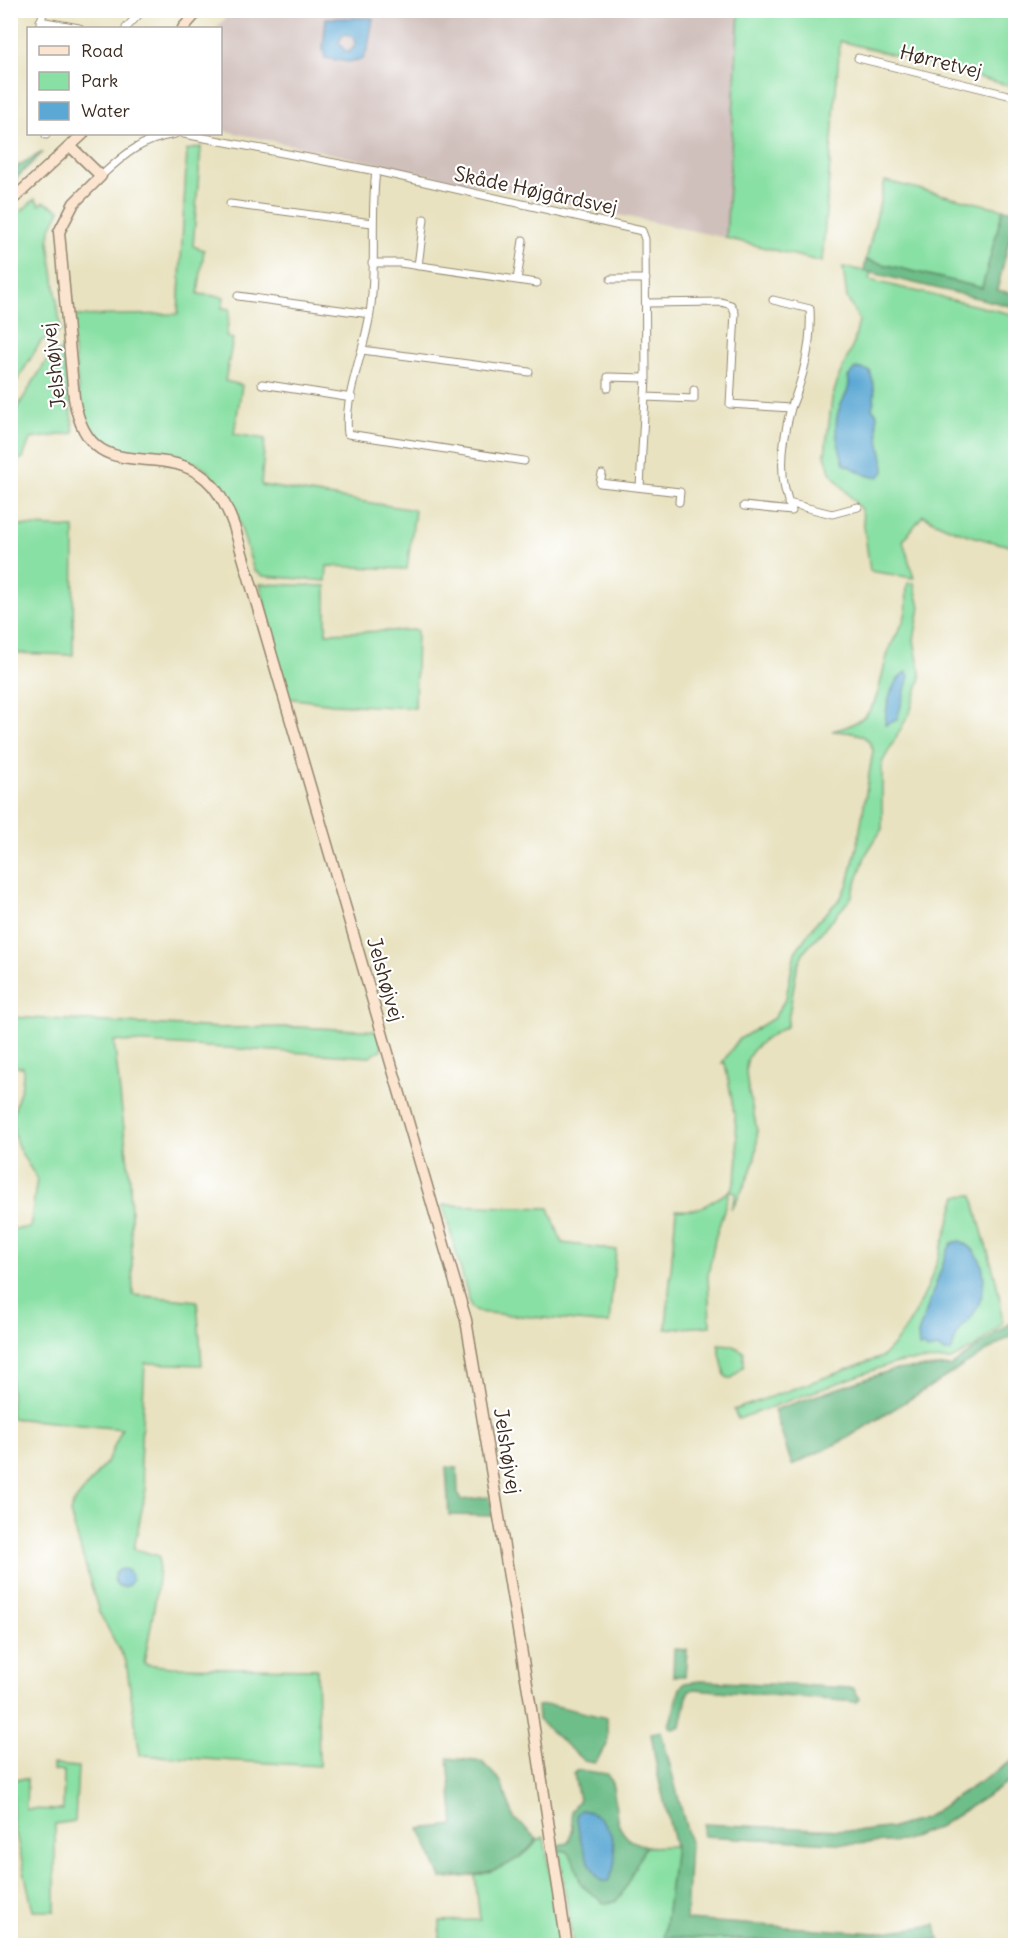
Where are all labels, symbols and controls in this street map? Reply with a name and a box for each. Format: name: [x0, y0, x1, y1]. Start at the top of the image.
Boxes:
legend: [27, 27, 222, 135]
text: Road: [81, 39, 124, 62]
street label: Hørretvej: [897, 39, 985, 83]
text: Park: [81, 69, 118, 92]
text: Water: [81, 99, 131, 122]
street label: Skåde Højgårdsvej: [452, 161, 620, 219]
street label: Jelshøjvej: [35, 321, 71, 411]
street label: Jelshøjvej: [362, 934, 410, 1024]
street label: Jelshøjvej: [489, 1406, 527, 1496]

